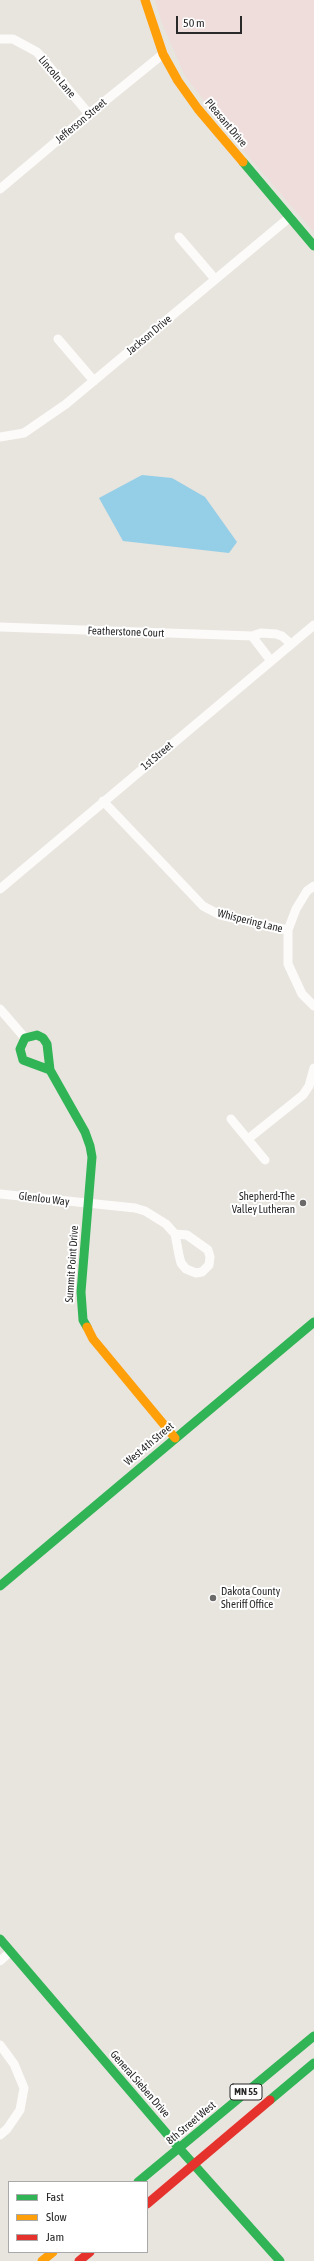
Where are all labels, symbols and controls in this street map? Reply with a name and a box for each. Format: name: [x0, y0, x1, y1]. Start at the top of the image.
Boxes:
scale bar: [178, 8, 244, 34]
text: 50 m: [183, 16, 205, 30]
street label: Lincoln Lane: [36, 53, 78, 101]
street label: Jefferson Street: [53, 96, 109, 146]
street label: Pleasant Drive: [202, 96, 250, 150]
street label: Jackson Drive: [124, 312, 174, 358]
street label: Featherstone Court: [87, 624, 165, 640]
street label: 1st Street: [138, 739, 176, 773]
street label: Whispering Lane: [216, 906, 284, 936]
street label: Glenlou Way: [18, 1189, 70, 1209]
place label: Shepherd-The Valley Lutheran: [232, 1190, 295, 1216]
marker: Shepherd-The Valley Lutheran: [298, 1198, 308, 1208]
street label: Summit Point Drive: [63, 1225, 81, 1303]
street label: West 4th Street: [122, 1419, 176, 1469]
place label: Dakota County Sheriff Office: [221, 1585, 280, 1611]
marker: Dakota County Sheriff Office: [208, 1593, 218, 1603]
street label: General Sieben Drive: [107, 2048, 173, 2120]
road number: MN 55: [230, 2084, 262, 2100]
street label: 8th Street West: [164, 2098, 218, 2148]
legend: [8, 2181, 148, 2253]
text: Fast: [46, 2190, 64, 2204]
text: Slow: [46, 2210, 67, 2224]
text: Jam: [46, 2230, 64, 2244]

